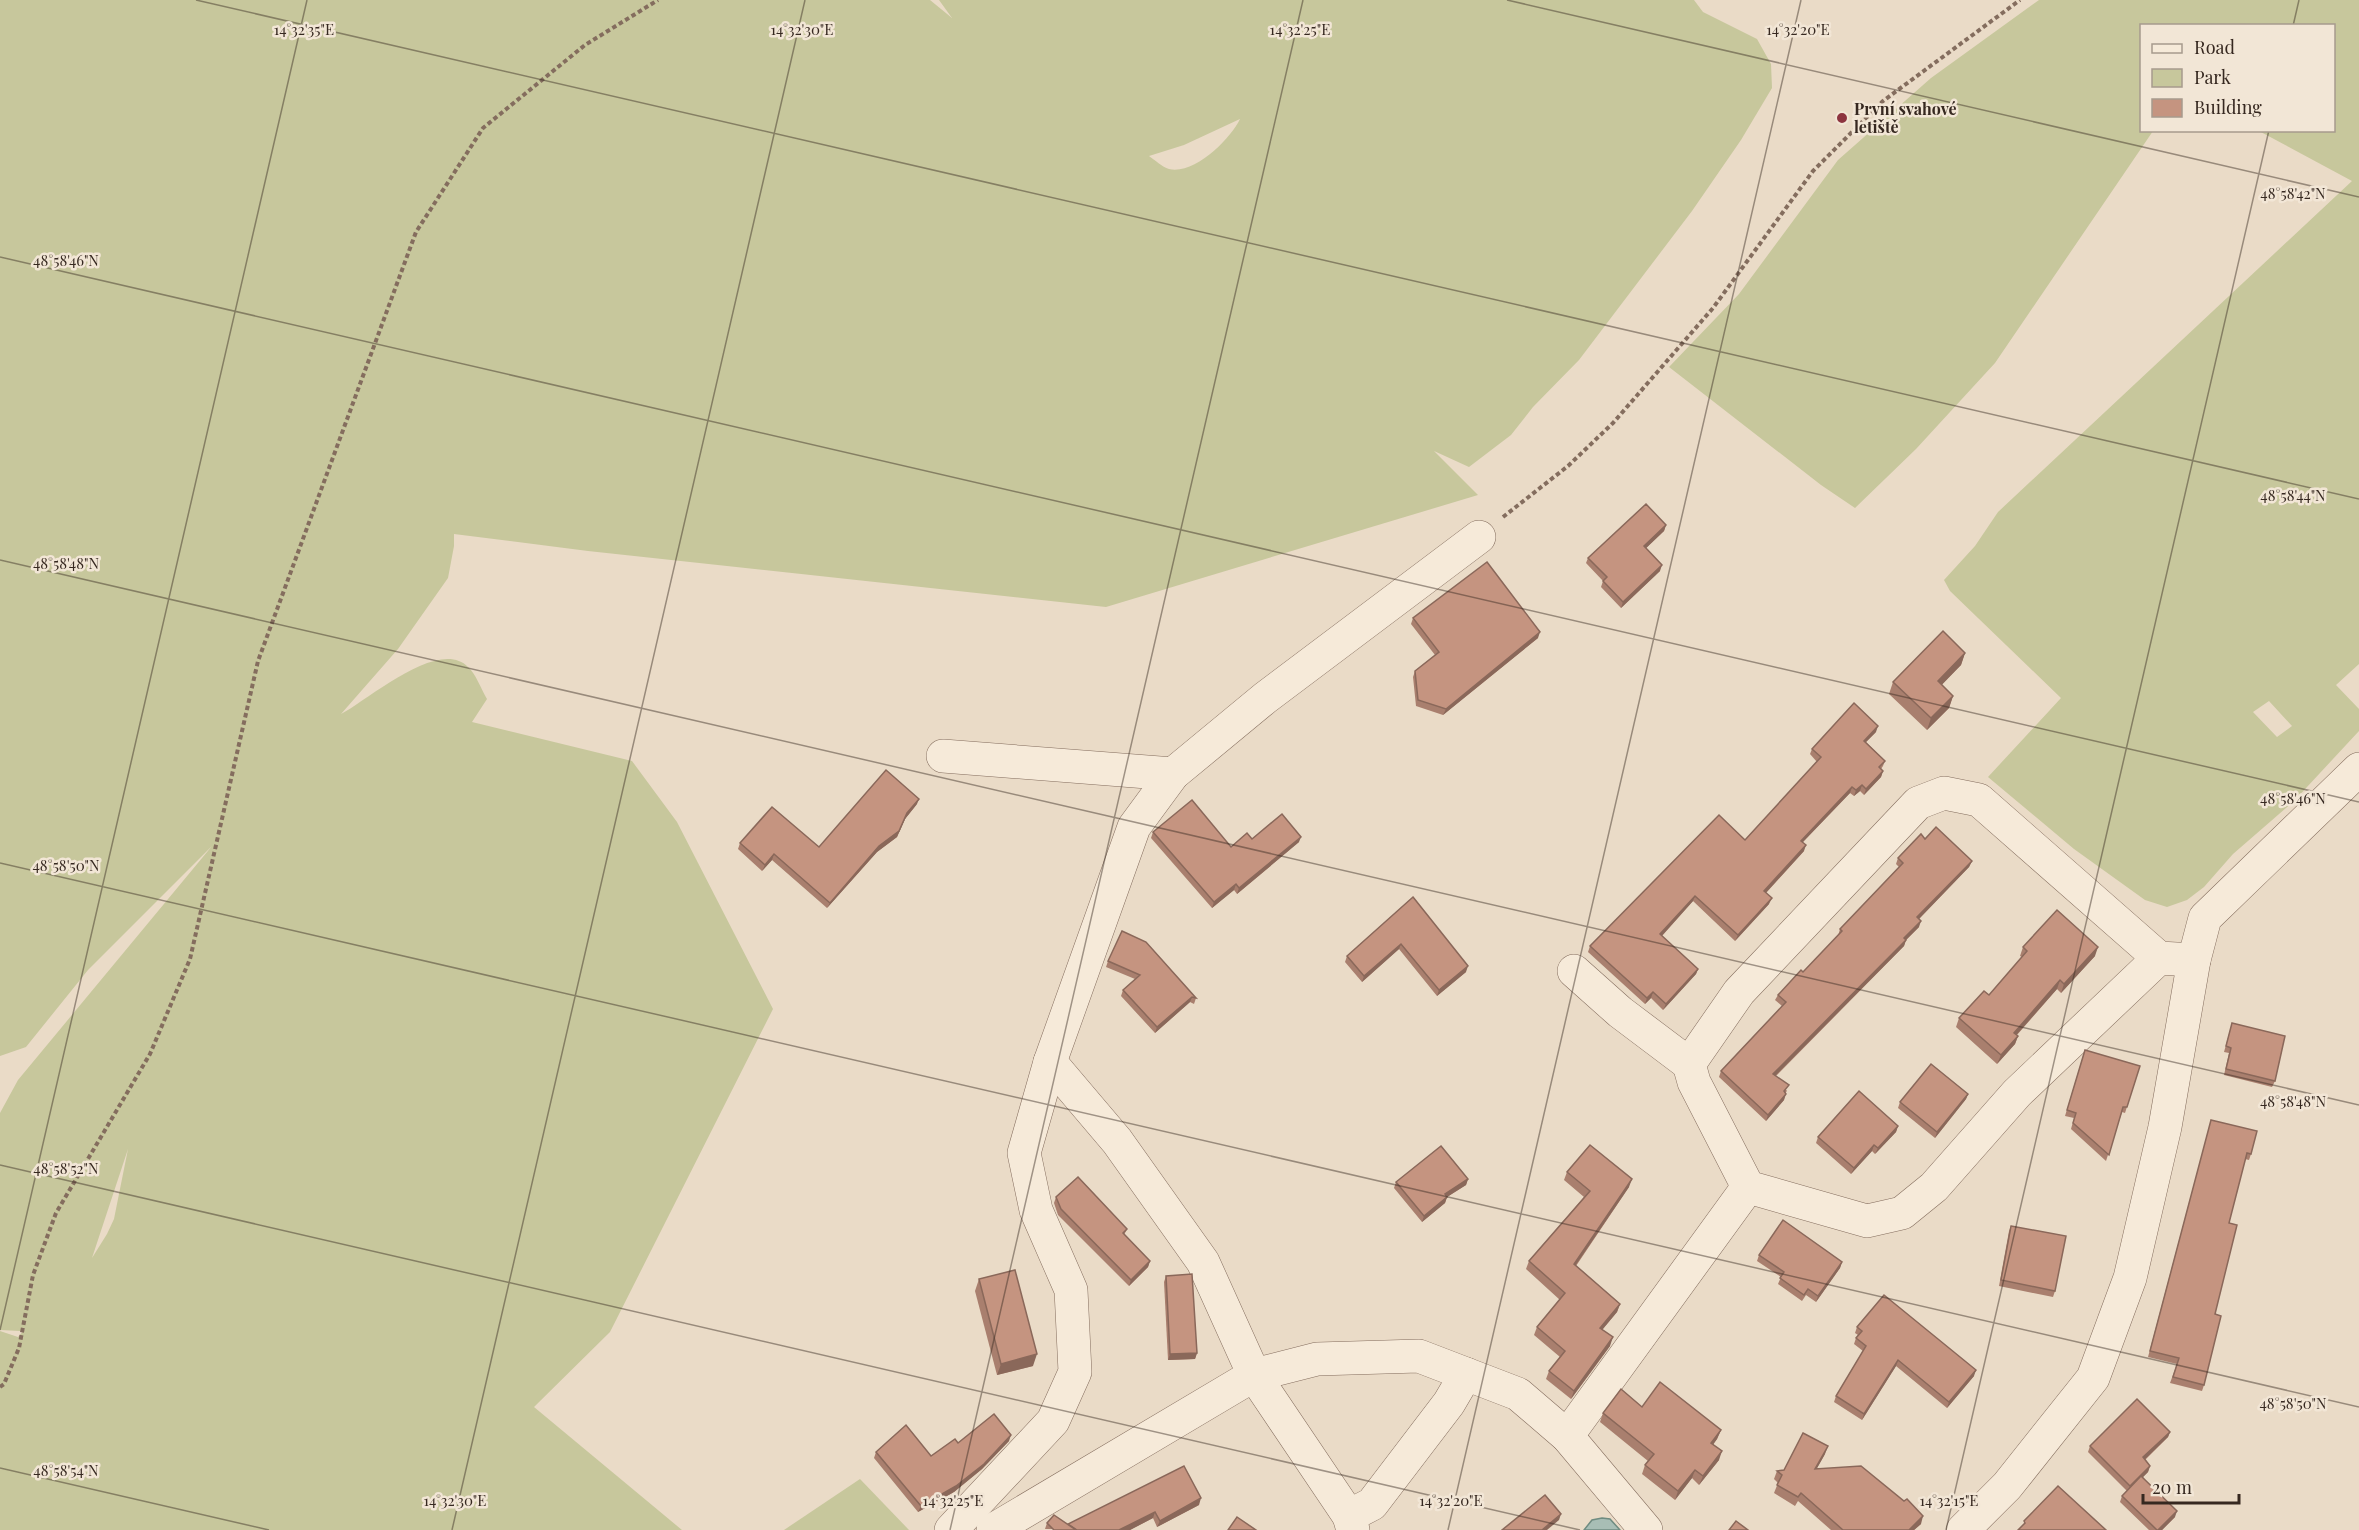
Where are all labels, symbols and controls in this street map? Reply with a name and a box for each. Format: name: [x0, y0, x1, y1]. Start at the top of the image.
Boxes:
text: 14°32'35"E: [274, 19, 334, 39]
text: 14°32'30"E: [771, 19, 833, 39]
text: 14°32'25"E: [1270, 19, 1330, 39]
text: 14°32'20"E: [1766, 19, 1830, 39]
legend: [2140, 24, 2335, 132]
text: Road: [2194, 35, 2235, 59]
text: Park: [2194, 65, 2231, 89]
text: Building: [2194, 95, 2262, 119]
place label: První svahové letiště: [1854, 98, 1957, 137]
marker: První svahové letiště: [1835, 111, 1849, 125]
text: 48°58'42"N: [2260, 183, 2326, 203]
text: 48°58'46"N: [33, 250, 99, 270]
text: 48°58'44"N: [2260, 485, 2326, 505]
text: 48°58'48"N: [33, 553, 100, 573]
text: 48°58'46"N: [2260, 788, 2326, 808]
text: 48°58'50"N: [32, 855, 100, 875]
text: 48°58'48"N: [2260, 1091, 2327, 1111]
text: 48°58'52"N: [33, 1158, 99, 1178]
text: 48°58'50"N: [2259, 1393, 2327, 1413]
text: 48°58'54"N: [33, 1460, 99, 1480]
scale bar: [2143, 1467, 2239, 1505]
text: 20 m: [2152, 1475, 2192, 1499]
text: 14°32'30"E: [424, 1490, 486, 1510]
text: 14°32'25"E: [923, 1490, 983, 1510]
text: 14°32'20"E: [1419, 1490, 1483, 1510]
text: 14°32'15"E: [1920, 1490, 1978, 1510]

